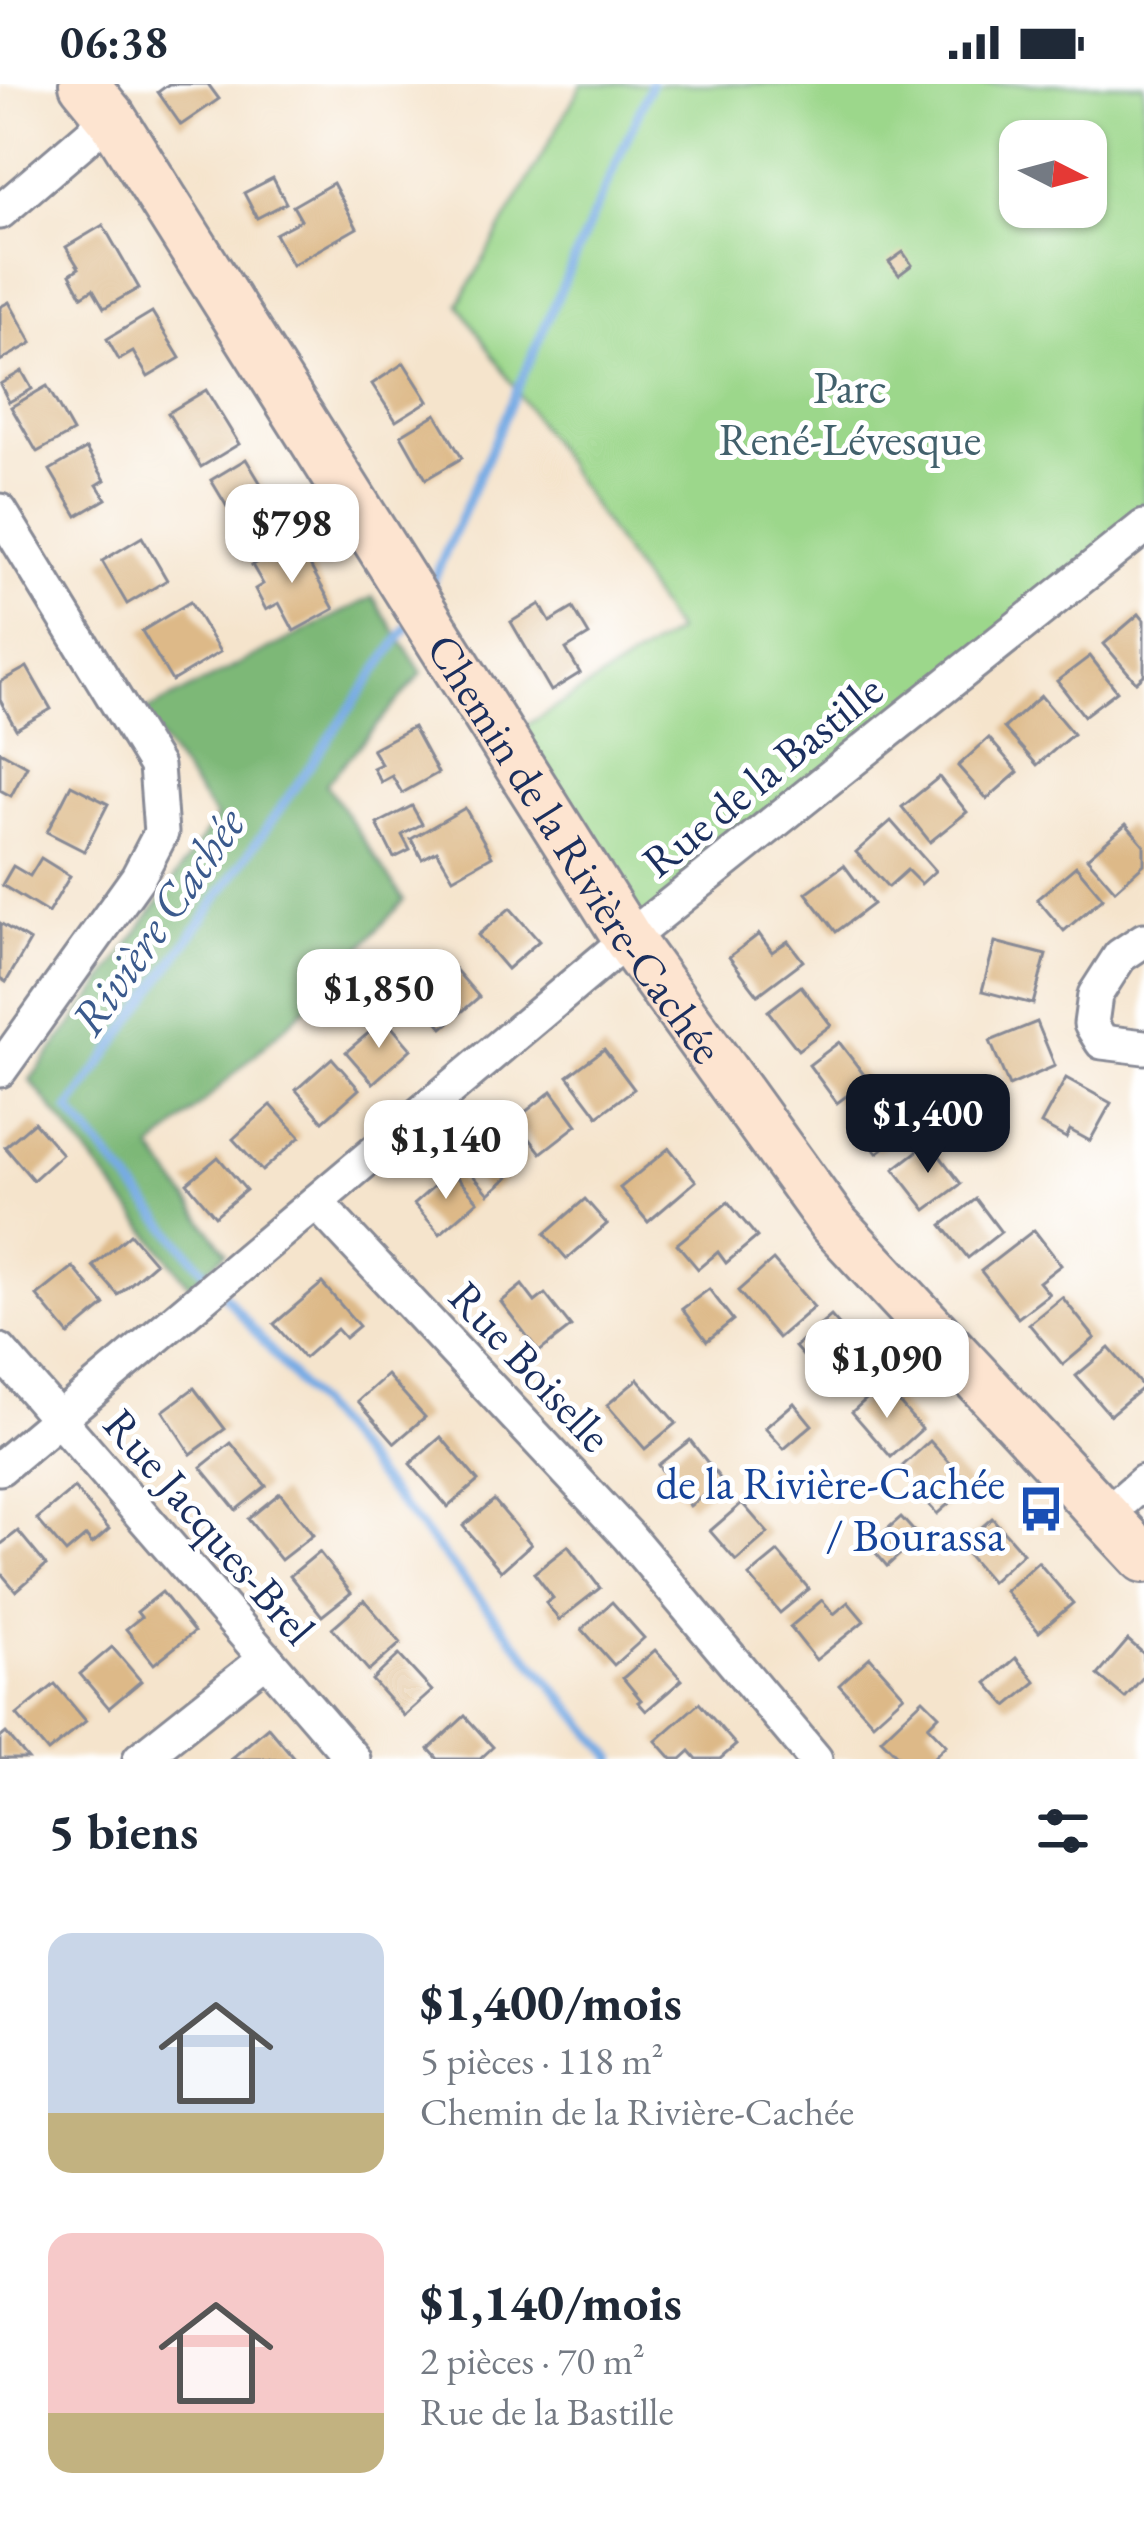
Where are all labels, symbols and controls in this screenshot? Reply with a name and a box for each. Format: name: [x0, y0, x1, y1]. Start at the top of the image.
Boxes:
text: 06:38: [60, 13, 168, 71]
north arrow: [999, 120, 1107, 228]
map controls: [999, 120, 1107, 228]
park label: Parc René-Lévesque: [719, 358, 981, 468]
pin: $798: [221, 484, 363, 586]
text: $798: [252, 497, 332, 548]
street label: Chemin de la Rivière-Cachée: [414, 623, 737, 1074]
street label: Rue de la Bastille: [630, 660, 894, 890]
water label: Rivière Cachée: [56, 794, 259, 1047]
pin: $1,850: [281, 949, 477, 1051]
text: $1,850: [324, 962, 434, 1013]
pin: $1,400: [830, 1074, 1026, 1176]
text: $1,400: [873, 1087, 983, 1138]
pin: $1,140: [348, 1100, 544, 1202]
text: $1,140: [391, 1113, 501, 1164]
street label: Rue Boiselle: [437, 1268, 625, 1464]
pin: $1,090: [789, 1319, 985, 1421]
text: $1,090: [832, 1332, 942, 1383]
street label: Rue Jacques-Brel: [92, 1396, 328, 1656]
place label: de la Rivière-Cachée / Bourassa: [656, 1454, 1005, 1564]
bus stop icon: de la Rivière-Cachée / Bourassa: [1016, 1484, 1066, 1534]
text: 5 biens: [48, 1798, 198, 1864]
icon: filters: [1030, 1798, 1096, 1864]
text: $1,400/mois: [420, 1969, 682, 2035]
icon: home: [144, 1981, 288, 2125]
text: 5 pièces · 118 m²: [420, 2035, 663, 2086]
text: Chemin de la Rivière-Cachée: [420, 2086, 854, 2137]
text: $1,140/mois: [420, 2269, 682, 2335]
icon: home: [144, 2281, 288, 2425]
text: 2 pièces · 70 m²: [420, 2335, 645, 2386]
text: Rue de la Bastille: [420, 2386, 674, 2437]

